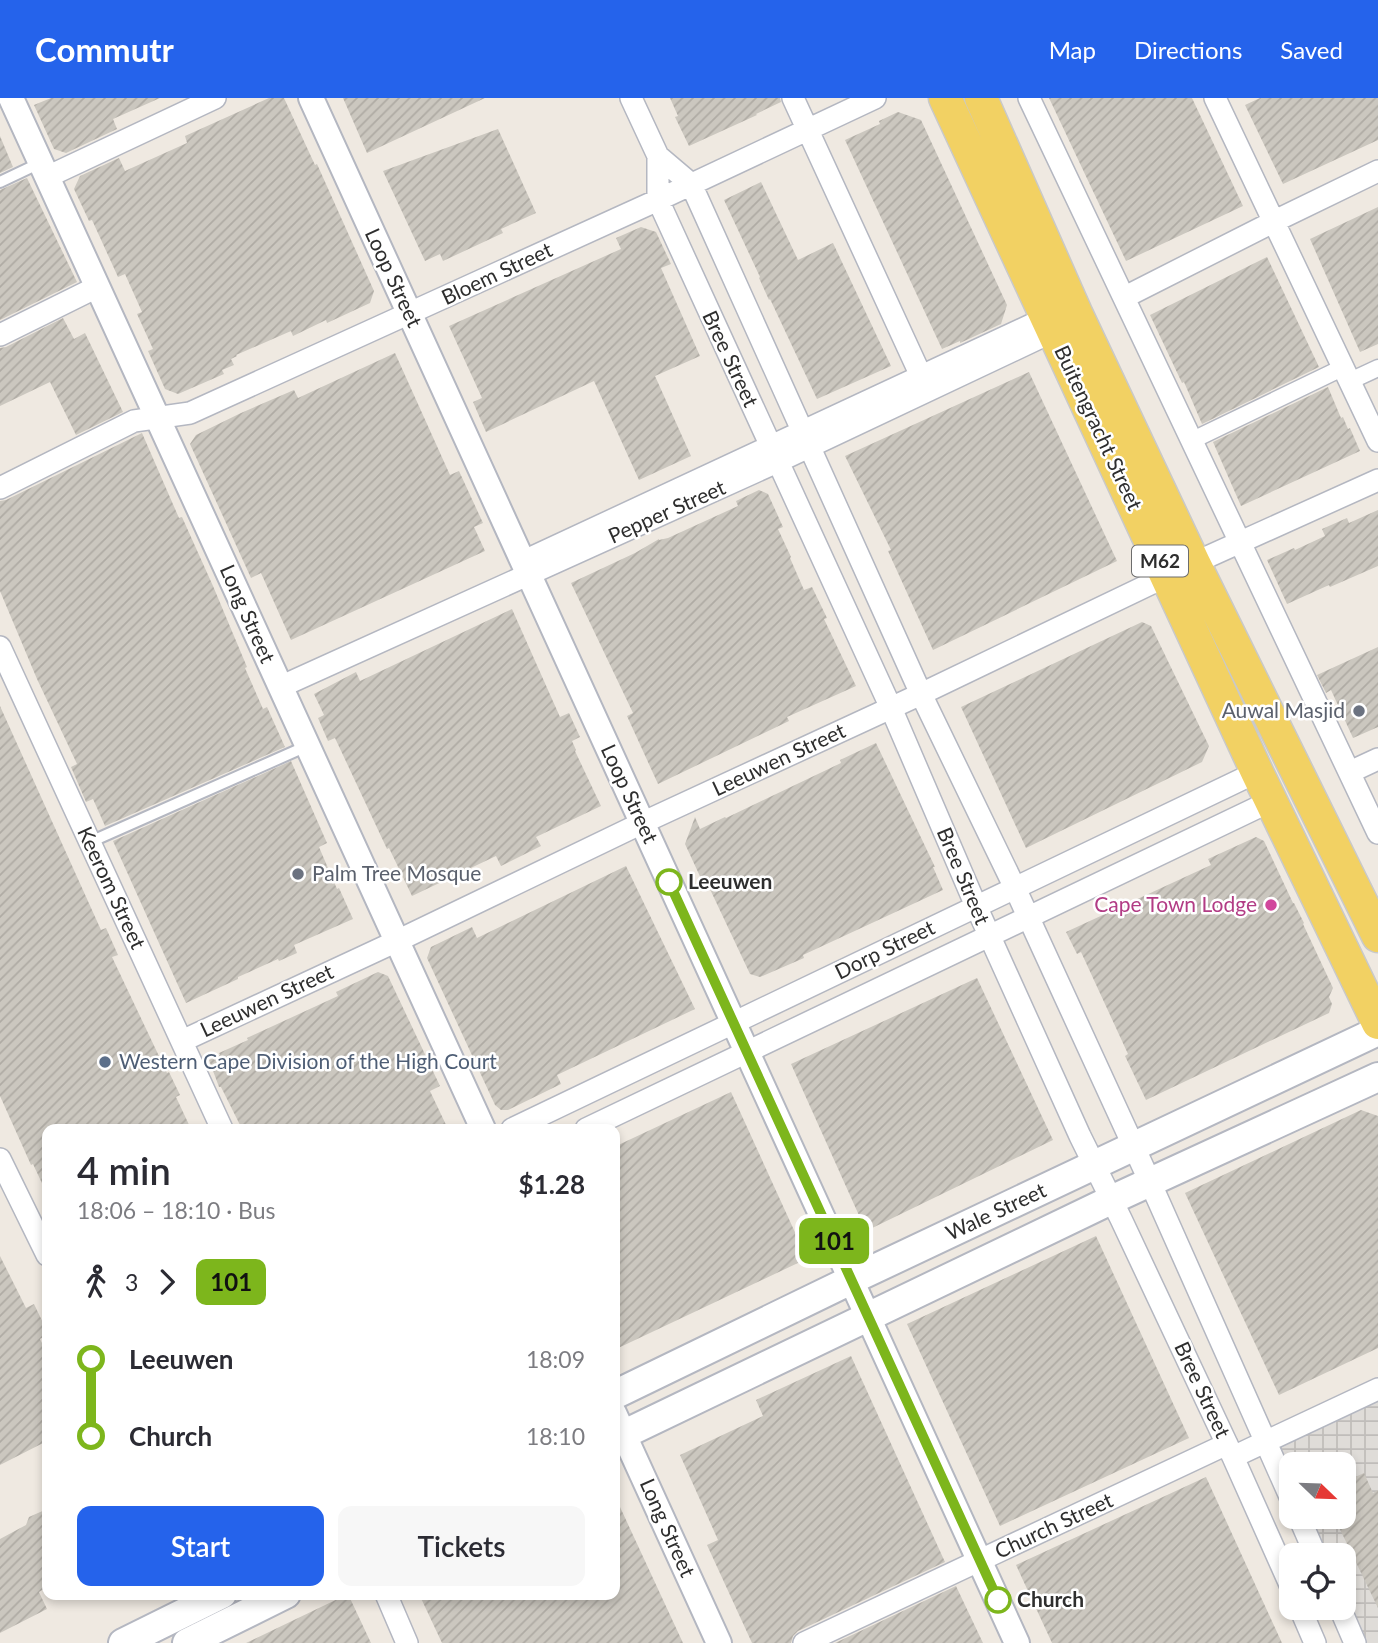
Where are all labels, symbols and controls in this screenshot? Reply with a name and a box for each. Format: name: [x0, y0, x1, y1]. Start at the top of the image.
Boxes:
text: Commutr: [35, 29, 174, 69]
text: Map: [1049, 35, 1096, 64]
text: Directions: [1134, 35, 1242, 64]
text: Saved: [1280, 35, 1343, 64]
street label: Loop Street: [361, 224, 428, 331]
street label: Bloem Street: [437, 236, 556, 309]
street label: Bree Street: [698, 306, 765, 411]
street label: Buitengracht Street: [1050, 341, 1149, 514]
street label: Pepper Street: [604, 473, 729, 548]
road number: M62: [1132, 545, 1188, 576]
street label: Long Street: [216, 560, 281, 667]
place label: Auwal Masjid: [1222, 697, 1345, 722]
marker: Auwal Masjid: [1351, 703, 1367, 719]
street label: Leeuwen Street: [708, 717, 849, 800]
street label: Loop Street: [597, 740, 664, 847]
street label: Keerom Street: [73, 822, 152, 953]
street label: Bree Street: [933, 823, 996, 928]
place label: Palm Tree Mosque: [312, 860, 481, 885]
marker: Palm Tree Mosque: [290, 866, 306, 882]
place label: Leeuwen: [688, 868, 772, 893]
marker: Leeuwen: [656, 869, 682, 895]
place label: Cape Town Lodge: [1094, 891, 1257, 916]
marker: Cape Town Lodge: [1263, 897, 1279, 913]
street label: Dorp Street: [830, 914, 939, 984]
street label: Leeuwen Street: [196, 958, 337, 1041]
place label: Western Cape Division of the High Court: [119, 1048, 497, 1073]
marker: Western Cape Division of the High Court: [97, 1054, 113, 1070]
text: 4 min: [77, 1147, 171, 1193]
text: $1.28: [519, 1168, 585, 1200]
street label: Wale Street: [941, 1176, 1050, 1245]
text: 18:06 – 18:10 · Bus: [77, 1196, 276, 1224]
line badge: 101: [794, 1218, 874, 1264]
text: 101: [813, 1226, 855, 1255]
icon: walk: [77, 1263, 115, 1301]
icon: forward: [148, 1263, 186, 1301]
text: 101: [210, 1267, 252, 1296]
text: 3: [125, 1268, 138, 1296]
street label: Bree Street: [1170, 1337, 1237, 1442]
text: Leeuwen: [129, 1343, 233, 1375]
text: 18:09: [526, 1345, 585, 1373]
text: Church: [129, 1420, 212, 1452]
text: 18:10: [526, 1422, 585, 1450]
north arrow: [1279, 1452, 1356, 1530]
map controls: [1279, 1452, 1356, 1620]
street label: Long Street: [636, 1474, 701, 1581]
street label: Church Street: [990, 1486, 1117, 1563]
button: Start: [77, 1506, 324, 1586]
button: Tickets: [338, 1506, 585, 1586]
button: locate: [1279, 1543, 1356, 1620]
place label: Church: [1017, 1586, 1084, 1611]
marker: Church: [985, 1587, 1011, 1613]

